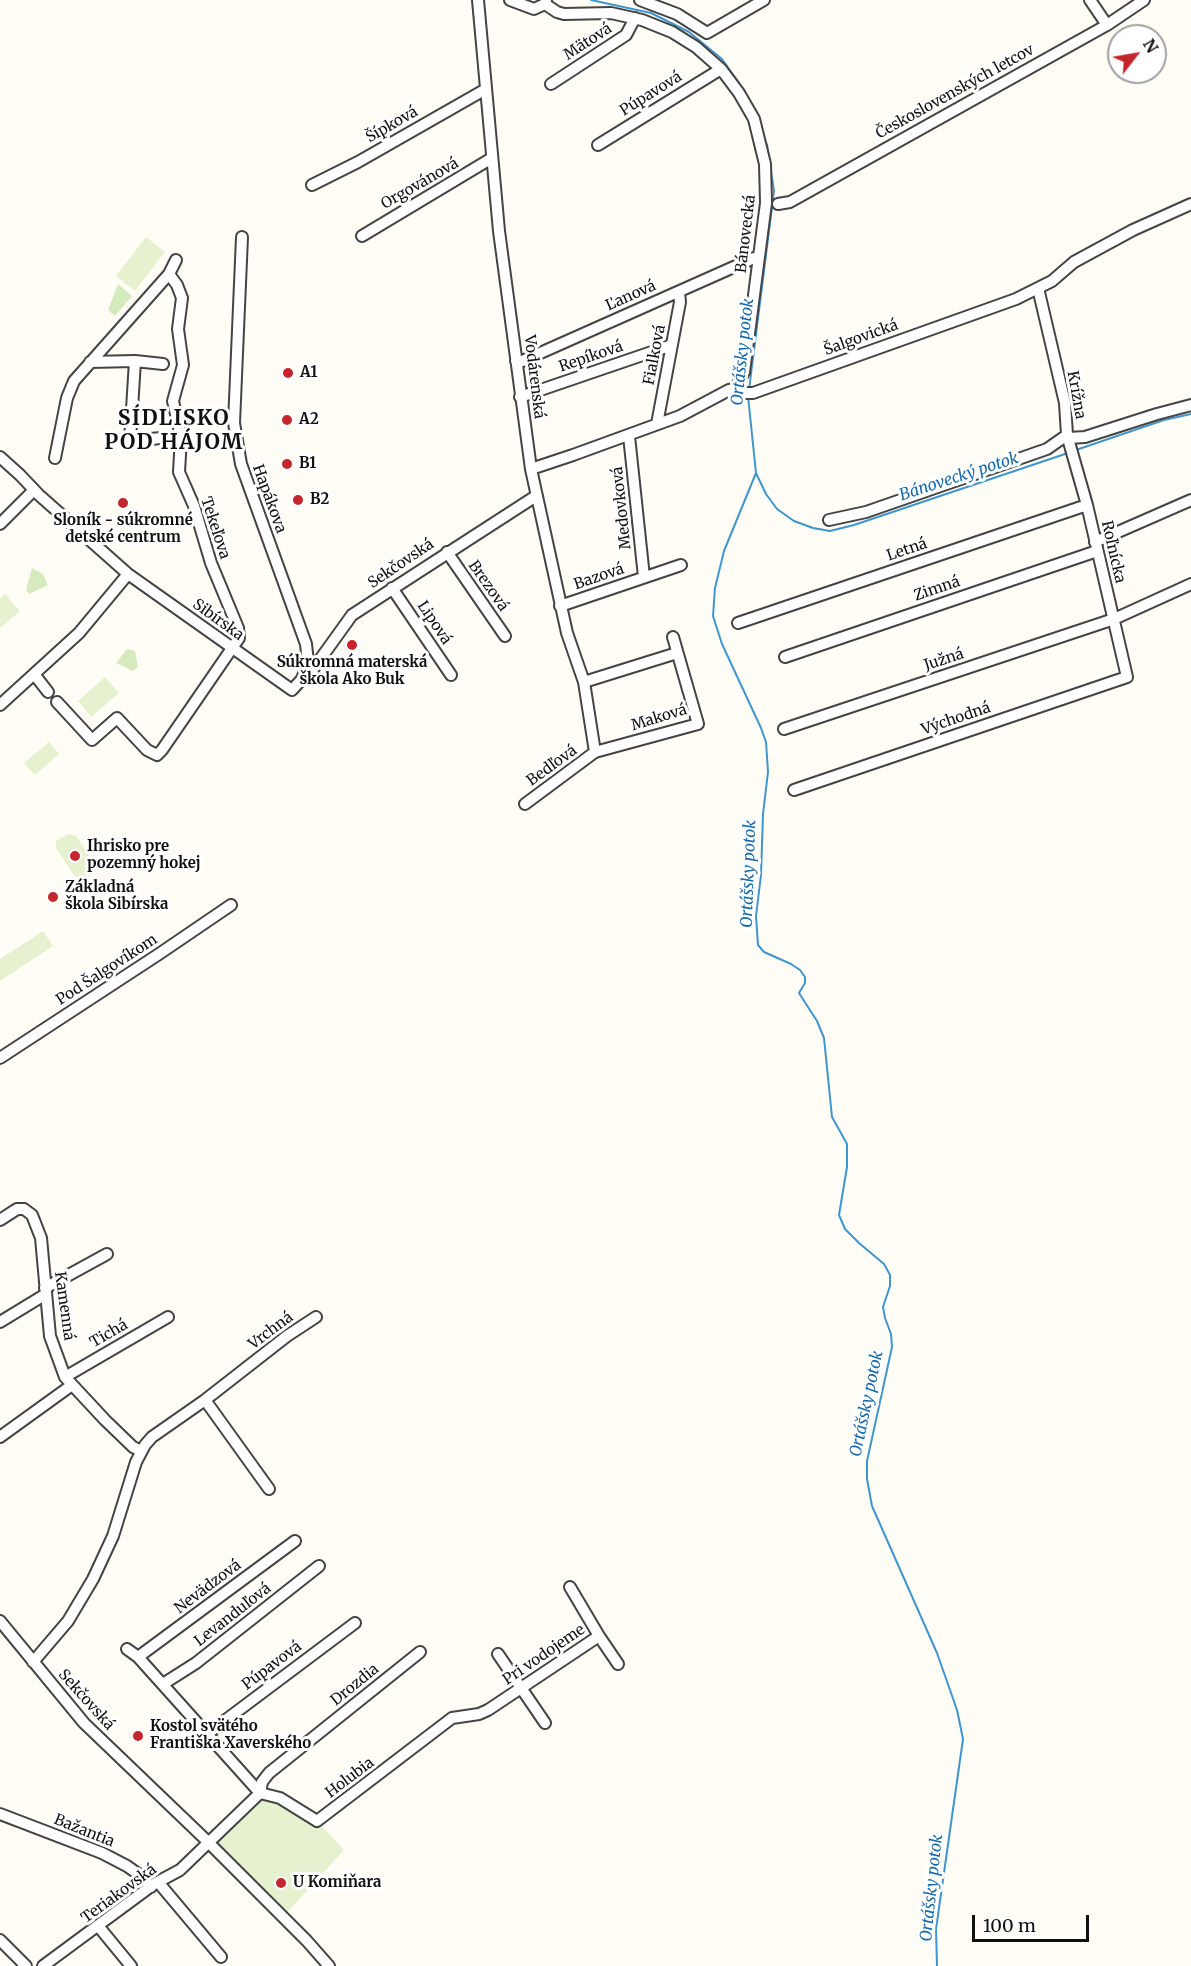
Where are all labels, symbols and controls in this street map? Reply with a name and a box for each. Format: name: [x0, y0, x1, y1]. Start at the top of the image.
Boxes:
street label: Mätová: [561, 20, 615, 64]
north arrow: [1107, 24, 1167, 84]
text: N: [1139, 35, 1163, 56]
street label: Československých letcov: [873, 41, 1037, 143]
street label: Púpavová: [617, 68, 685, 120]
street label: Šípková: [363, 103, 421, 147]
street label: Orgovánová: [378, 155, 462, 213]
street label: Bánovecká: [732, 194, 760, 274]
street label: Ľanová: [603, 277, 659, 315]
water label: Ortášsky potok: [728, 297, 758, 407]
street label: Šalgovická: [821, 316, 901, 360]
street label: Fialková: [640, 323, 670, 387]
street label: Vodárenská: [520, 334, 548, 420]
street label: Repíková: [557, 338, 625, 376]
place label: A1: [300, 364, 318, 382]
marker: A1: [281, 366, 295, 380]
street label: Krížna: [1063, 369, 1089, 421]
district label: SÍDLISKO POD HÁJOM: [104, 406, 244, 456]
place label: A2: [299, 411, 319, 429]
marker: A2: [280, 413, 294, 427]
water label: Bánovecký potok: [897, 449, 1021, 505]
place label: B1: [299, 455, 316, 473]
marker: B1: [280, 457, 294, 471]
street label: Hapákova: [248, 462, 290, 536]
street label: Medovková: [609, 466, 635, 550]
place label: B2: [310, 491, 329, 509]
marker: B2: [291, 493, 305, 507]
street label: Tekeľova: [196, 495, 234, 561]
marker: Sloník - súkromné detské centrum: [116, 496, 130, 510]
place label: Sloník - súkromné detské centrum: [53, 512, 193, 547]
street label: Roľnícka: [1097, 519, 1129, 585]
street label: Sekčovská: [365, 535, 437, 593]
street label: Letná: [885, 535, 929, 565]
street label: Brezová: [464, 557, 512, 615]
street label: Bazová: [572, 560, 626, 594]
street label: Zimná: [912, 573, 962, 605]
street label: Sibírska: [189, 596, 247, 644]
street label: Lipová: [413, 598, 455, 648]
marker: Súkromná materská škola Ako Buk: [345, 638, 359, 652]
street label: Južná: [922, 645, 966, 675]
place label: Súkromná materská škola Ako Buk: [277, 654, 427, 689]
street label: Východná: [919, 699, 993, 739]
street label: Maková: [629, 701, 689, 735]
street label: Bedľová: [523, 742, 581, 790]
water label: Ortášsky potok: [738, 820, 760, 928]
place label: Ihrisko pre pozemný hokej: [87, 838, 201, 873]
marker: Ihrisko pre pozemný hokej: [68, 849, 82, 863]
place label: Základná škola Sibírska: [65, 879, 168, 914]
marker: Základná škola Sibírska: [46, 890, 60, 904]
street label: Pod Šalgovíkom: [53, 931, 161, 1009]
street label: Kamenná: [50, 1270, 78, 1342]
street label: Vrchná: [245, 1308, 297, 1354]
street label: Tichá: [87, 1316, 131, 1352]
water label: Ortášsky potok: [846, 1349, 888, 1459]
street label: Nevädzová: [171, 1556, 245, 1618]
street label: Levanduľová: [191, 1580, 275, 1650]
street label: Pri vodojeme: [500, 1621, 588, 1689]
street label: Púpavová: [239, 1638, 305, 1694]
street label: Drozdia: [327, 1660, 383, 1710]
street label: Sekčovská: [54, 1666, 118, 1734]
place label: Kostol svätého Františka Xaverského: [150, 1718, 311, 1753]
marker: Kostol svätého Františka Xaverského: [131, 1729, 145, 1743]
street label: Holubia: [322, 1754, 378, 1802]
street label: Bažantia: [51, 1811, 117, 1851]
water label: Ortášsky potok: [917, 1833, 947, 1943]
street label: Teriakovská: [78, 1861, 160, 1927]
place label: U Komiňara: [293, 1874, 381, 1892]
marker: U Komiňara: [274, 1876, 288, 1890]
scale bar: [975, 1903, 1092, 1941]
text: 100 m: [983, 1914, 1036, 1937]

